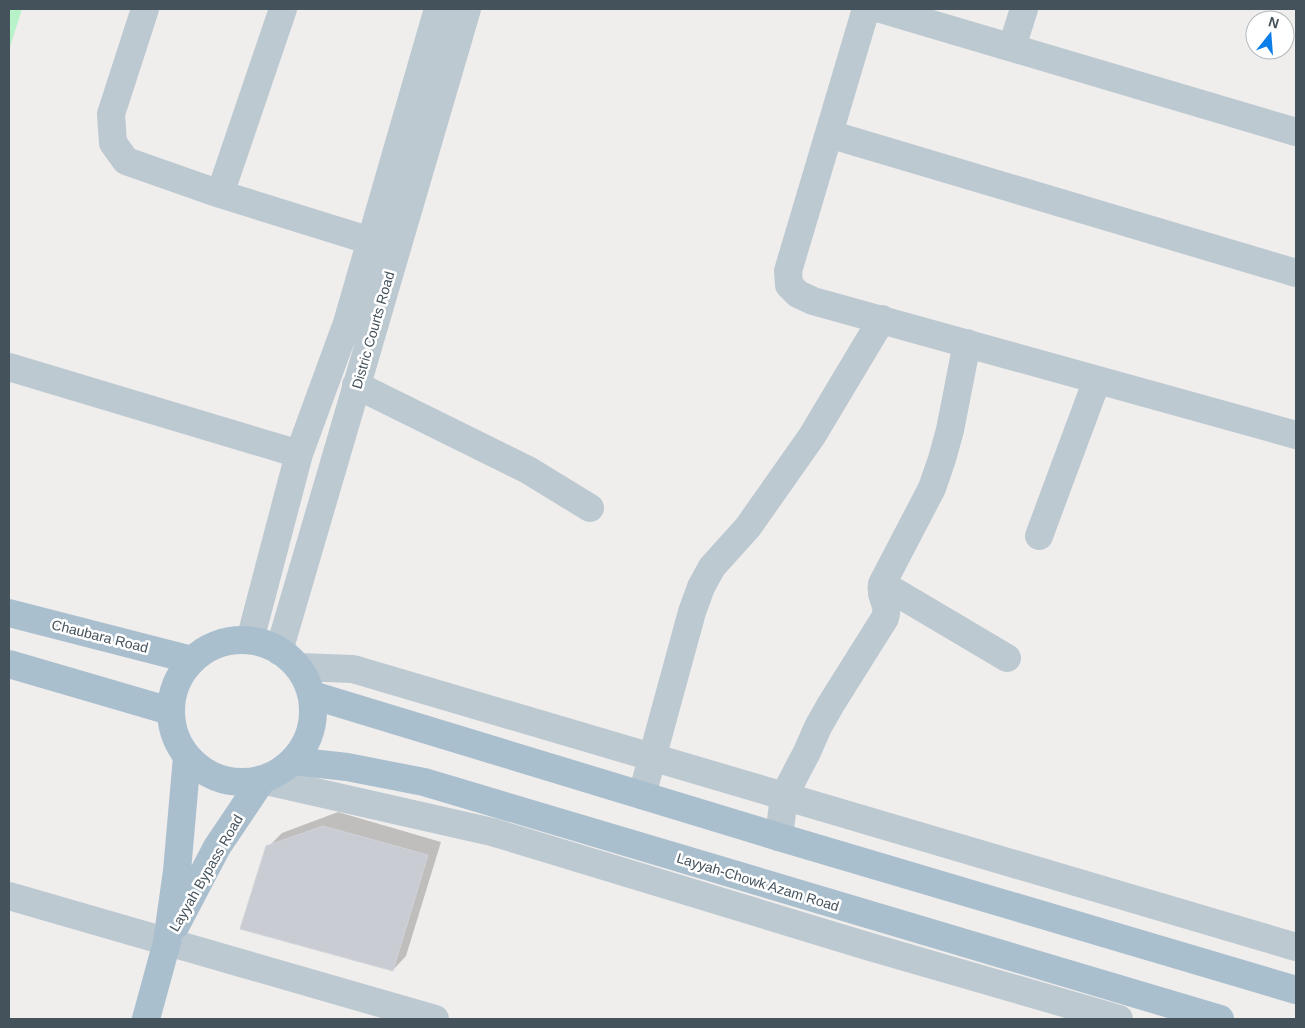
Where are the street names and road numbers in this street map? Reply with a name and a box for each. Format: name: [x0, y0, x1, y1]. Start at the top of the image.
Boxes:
street label: Distric Courts Road: [349, 269, 397, 391]
street label: Chaubara Road: [50, 616, 150, 656]
street label: Layyah Bypass Road: [166, 812, 246, 934]
street label: Layyah-Chowk Azam Road: [675, 850, 841, 914]

